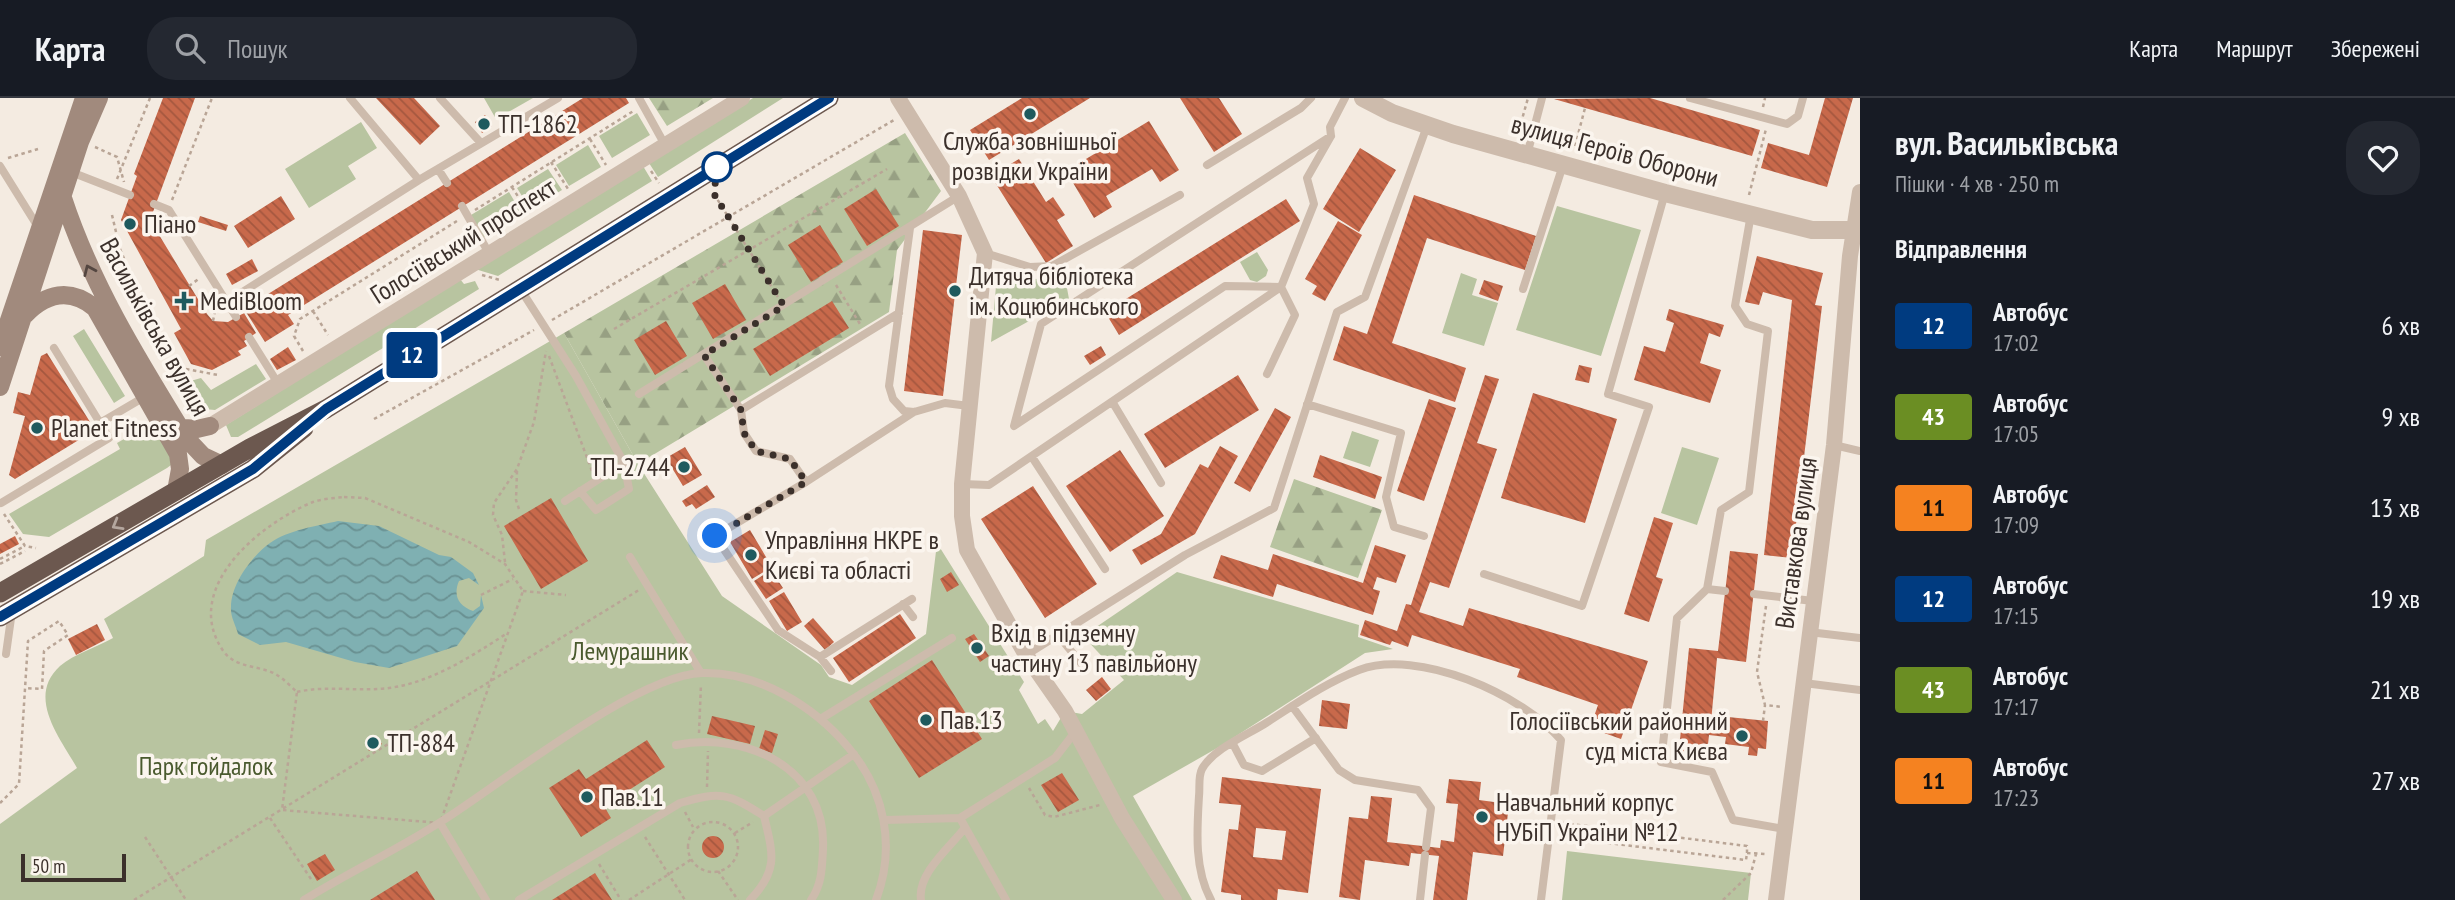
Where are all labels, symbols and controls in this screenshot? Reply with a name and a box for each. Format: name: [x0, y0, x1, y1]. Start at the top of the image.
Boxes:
search box: [147, 17, 637, 80]
text: Карта: [35, 27, 105, 70]
icon: search: [171, 29, 209, 67]
text: Пошук: [227, 32, 288, 65]
text: Карта: [2129, 33, 2178, 64]
text: Маршрут: [2216, 33, 2293, 64]
text: Збережені: [2331, 33, 2420, 64]
marker: Служба зовнішньої розвідки України: [1022, 106, 1038, 122]
place label: ТП-1862: [498, 107, 578, 140]
street label: вулиця Героїв Оборони: [1508, 107, 1722, 194]
marker: ТП-1862: [476, 116, 492, 132]
text: вул. Васильківська: [1895, 121, 2118, 164]
button: heart: [2346, 121, 2420, 195]
place label: Служба зовнішньої розвідки України: [943, 124, 1117, 187]
unlabelled marker: [702, 152, 732, 182]
text: Пішки · 4 хв · 250 m: [1895, 169, 2059, 198]
street label: Голосіївський проспект: [364, 170, 562, 311]
place label: Піано: [144, 207, 196, 240]
marker: Піано: [122, 216, 138, 232]
street label: Васильківська вулиця: [93, 232, 218, 422]
text: Відправлення: [1895, 232, 2027, 265]
place label: Дитяча бібліотека ім. Коцюбинського: [969, 259, 1139, 322]
one-way arrow: [83, 264, 97, 277]
marker: Дитяча бібліотека ім. Коцюбинського: [947, 283, 963, 299]
place label: MediBloom: [200, 284, 302, 317]
marker: MediBloom: [174, 291, 194, 311]
text: Автобус: [1993, 295, 2068, 328]
text: 6 хв: [2382, 309, 2420, 342]
text: 12: [1922, 310, 1945, 341]
text: 17:02: [1993, 328, 2039, 357]
line badge: 12: [380, 332, 444, 378]
text: 12: [401, 339, 423, 370]
text: Автобус: [1993, 386, 2068, 419]
text: 9 хв: [2382, 400, 2420, 433]
text: 43: [1922, 401, 1945, 432]
place label: Planet Fitness: [51, 411, 177, 444]
text: 17:05: [1993, 419, 2039, 448]
marker: Planet Fitness: [29, 420, 45, 436]
place label: ТП-2744: [590, 450, 670, 483]
street label: Виставкова вулиця: [1767, 455, 1824, 631]
marker: ТП-2744: [676, 459, 692, 475]
text: Автобус: [1993, 477, 2068, 510]
text: 13 хв: [2370, 491, 2420, 524]
text: 11: [1922, 492, 1945, 523]
text: 17:09: [1993, 510, 2039, 539]
one-way arrow: [112, 517, 125, 530]
your location: [697, 518, 732, 553]
place label: Управління НКРЕ в Києві та області: [765, 523, 939, 586]
marker: Управління НКРЕ в Києві та області: [743, 547, 759, 563]
text: Автобус: [1993, 568, 2068, 601]
text: 19 хв: [2370, 582, 2420, 615]
text: 12: [1922, 583, 1945, 614]
text: 17:15: [1993, 601, 2039, 630]
place label: Вхід в підземну частину 13 павільйону: [991, 616, 1197, 679]
park label: Лемурашник: [570, 634, 689, 667]
marker: Вхід в підземну частину 13 павільйону: [969, 640, 985, 656]
text: Автобус: [1993, 659, 2068, 692]
text: 21 хв: [2370, 673, 2420, 706]
text: 43: [1922, 674, 1945, 705]
text: 17:17: [1993, 692, 2039, 721]
place label: Пав.13: [940, 703, 1003, 736]
place label: Голосіївський районний суд міста Києва: [1509, 704, 1728, 767]
marker: Пав.13: [918, 712, 934, 728]
place label: ТП-884: [387, 726, 455, 759]
marker: Голосіївський районний суд міста Києва: [1734, 728, 1750, 744]
marker: ТП-884: [365, 735, 381, 751]
park label: Парк гойдалок: [139, 749, 273, 782]
text: Автобус: [1993, 750, 2068, 783]
text: 27 хв: [2371, 764, 2420, 797]
text: 11: [1922, 765, 1945, 796]
place label: Пав.11: [601, 780, 664, 813]
text: 17:23: [1993, 783, 2039, 812]
place label: Навчальний корпус НУБіП України №12: [1496, 785, 1679, 848]
marker: Пав.11: [579, 789, 595, 805]
marker: Навчальний корпус НУБіП України №12: [1474, 809, 1490, 825]
scale bar: [21, 851, 126, 883]
text: 50 m: [32, 854, 66, 878]

